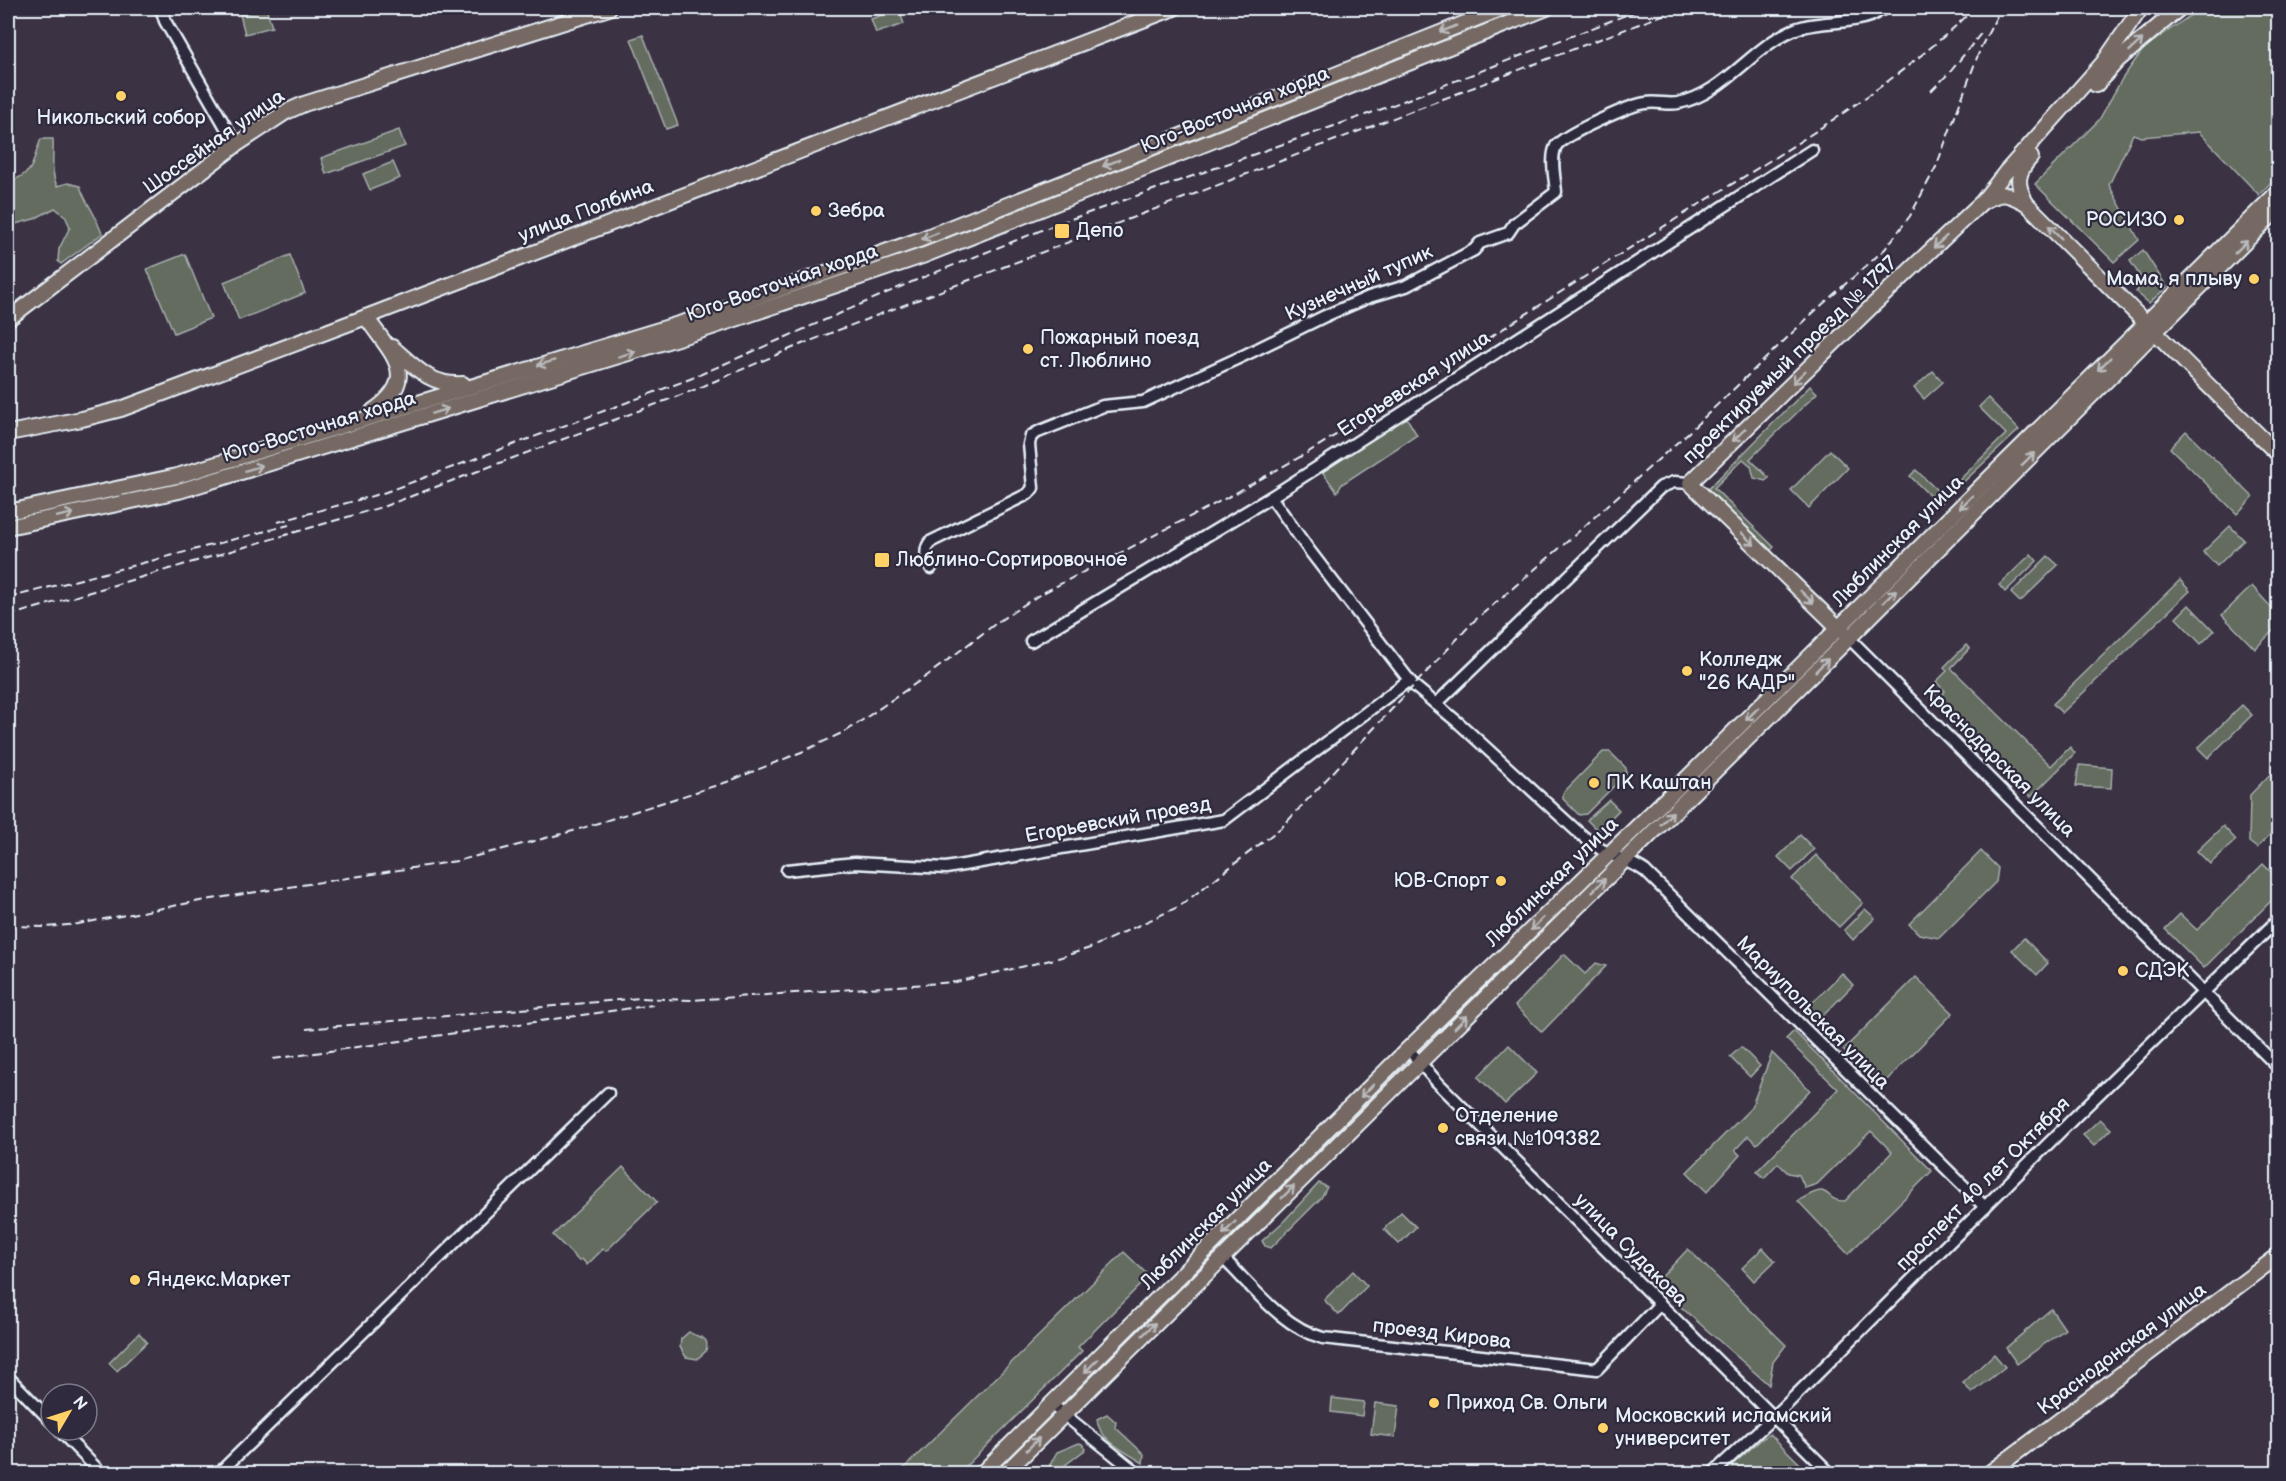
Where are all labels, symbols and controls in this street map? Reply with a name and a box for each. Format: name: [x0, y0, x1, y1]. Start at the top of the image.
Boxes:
one-way arrow: [1439, 24, 1458, 35]
one-way arrow: [2128, 38, 2143, 52]
street label: Юго-Восточная хорда: [1137, 61, 1333, 159]
street label: Шоссейная улица: [139, 84, 289, 200]
marker: Никольский собор: [114, 89, 128, 103]
place label: Никольский собор: [36, 106, 206, 130]
one-way arrow: [1102, 159, 1121, 170]
street label: улица Полбина: [515, 174, 657, 248]
place label: Зебра: [828, 199, 885, 223]
marker: Зебра: [809, 204, 823, 218]
place label: РОСИЗО: [2086, 208, 2167, 232]
marker: РОСИЗО: [2172, 213, 2186, 227]
place label: Депо: [1076, 219, 1123, 243]
marker: Депо: [1053, 222, 1071, 240]
one-way arrow: [2048, 224, 2062, 239]
one-way arrow: [921, 231, 940, 242]
one-way arrow: [1932, 235, 1947, 249]
street label: Юго-Восточная хорда: [683, 239, 881, 327]
street label: Кузнечный тупик: [1282, 240, 1437, 326]
one-way arrow: [2233, 240, 2248, 255]
street label: проектируемый проезд № 1797: [1678, 251, 1902, 469]
place label: Мама, я плыву: [2106, 267, 2242, 291]
marker: Мама, я плыву: [2247, 272, 2261, 286]
place label: Пожарный поезд ст. Люблино: [1040, 326, 1199, 373]
street label: Егорьевская улица: [1333, 326, 1495, 442]
marker: Пожарный поезд ст. Люблино: [1021, 342, 1035, 356]
one-way arrow: [617, 348, 636, 359]
one-way arrow: [2096, 356, 2111, 371]
one-way arrow: [537, 358, 556, 369]
one-way arrow: [1792, 370, 1807, 384]
street label: Юго-Восточная хорда: [219, 386, 419, 468]
one-way arrow: [430, 405, 449, 416]
one-way arrow: [1732, 428, 1747, 443]
one-way arrow: [2021, 451, 2036, 466]
one-way arrow: [244, 461, 263, 472]
street label: Люблинская улица: [1827, 470, 1969, 612]
one-way arrow: [1959, 495, 1974, 510]
one-way arrow: [54, 509, 74, 520]
one-way arrow: [1741, 532, 1756, 547]
place label: Люблино-Сортировочное: [895, 548, 1127, 572]
marker: Люблино-Сортировочное: [873, 551, 891, 569]
one-way arrow: [1883, 589, 1897, 604]
one-way arrow: [1800, 590, 1815, 605]
place label: Колледж "26 КАДР": [1699, 648, 1795, 695]
one-way arrow: [1814, 657, 1829, 672]
marker: Колледж "26 КАДР": [1680, 664, 1694, 678]
street label: Краснодарская улица: [1918, 680, 2080, 842]
one-way arrow: [1745, 706, 1760, 721]
place label: ПК Каштан: [1606, 771, 1711, 795]
marker: ПК Каштан: [1587, 776, 1601, 790]
street label: Егорьевский проезд: [1023, 792, 1213, 848]
one-way arrow: [1659, 810, 1674, 825]
street label: Люблинская улица: [1480, 812, 1624, 953]
place label: ЮВ-Спорт: [1394, 869, 1490, 893]
marker: ЮВ-Спорт: [1494, 874, 1508, 888]
one-way arrow: [1592, 878, 1607, 893]
one-way arrow: [1530, 917, 1545, 931]
street label: Мариупольская улица: [1731, 931, 1895, 1095]
place label: СДЭК: [2135, 959, 2189, 983]
marker: СДЭК: [2116, 964, 2130, 978]
one-way arrow: [1453, 1015, 1468, 1029]
one-way arrow: [1360, 1083, 1374, 1098]
street label: проспект 40 лет Октября: [1891, 1092, 2075, 1276]
place label: Отделение связи №109382: [1455, 1104, 1601, 1151]
marker: Отделение связи №109382: [1436, 1121, 1450, 1135]
street label: Люблинская улица: [1135, 1153, 1277, 1295]
one-way arrow: [1280, 1185, 1295, 1200]
street label: улица Судакова: [1569, 1188, 1693, 1312]
one-way arrow: [1222, 1221, 1236, 1236]
place label: Яндекс.Маркет: [147, 1268, 291, 1292]
marker: Яндекс.Маркет: [128, 1273, 142, 1287]
street label: Краснодонская улица: [2033, 1278, 2211, 1420]
street label: проезд Кирова: [1371, 1314, 1513, 1354]
one-way arrow: [1141, 1322, 1156, 1337]
one-way arrow: [1083, 1358, 1098, 1373]
north arrow: [39, 1382, 99, 1442]
place label: Приход Св. Ольги: [1446, 1391, 1608, 1415]
text: N: [68, 1393, 91, 1414]
marker: Приход Св. Ольги: [1427, 1396, 1441, 1410]
place label: Московский исламский университет: [1615, 1404, 1832, 1451]
marker: Московский исламский университет: [1596, 1421, 1610, 1435]
one-way arrow: [1026, 1437, 1041, 1452]

